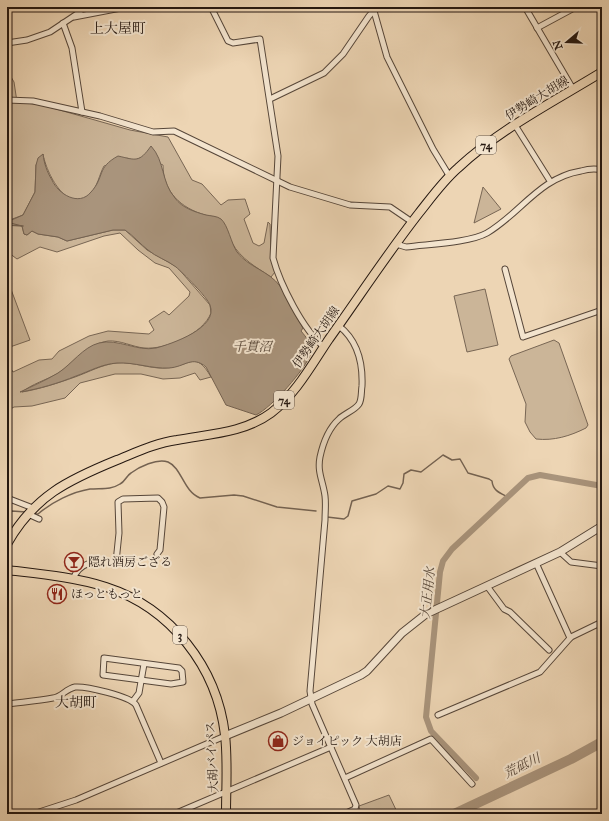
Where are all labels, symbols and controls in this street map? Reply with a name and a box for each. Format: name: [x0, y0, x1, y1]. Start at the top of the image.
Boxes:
district label: 上大屋町: [90, 20, 146, 37]
north arrow: [547, 22, 587, 62]
text: N: [550, 38, 566, 52]
street label: 伊勢崎大胡線: [503, 73, 571, 123]
road number: 74: [476, 136, 496, 154]
street label: 伊勢崎大胡線: [290, 303, 342, 371]
water label: 千貫沼: [232, 339, 273, 355]
road number: 74: [274, 391, 294, 409]
bar icon: 隠れ酒房ござる: [63, 551, 85, 573]
place label: 隠れ酒房ござる: [88, 555, 172, 569]
water label: 大正用水: [417, 564, 439, 620]
restaurant icon: ほっともっと: [46, 583, 68, 605]
place label: ほっともっと: [71, 587, 143, 601]
road number: 3: [173, 626, 187, 644]
district label: 大胡町: [55, 694, 97, 711]
street label: 大胡バイパス: [203, 721, 221, 793]
shop icon: ジョイピック 大胡店: [267, 730, 289, 752]
place label: ジョイピック 大胡店: [292, 734, 402, 748]
water label: 荒砥川: [501, 749, 545, 782]

